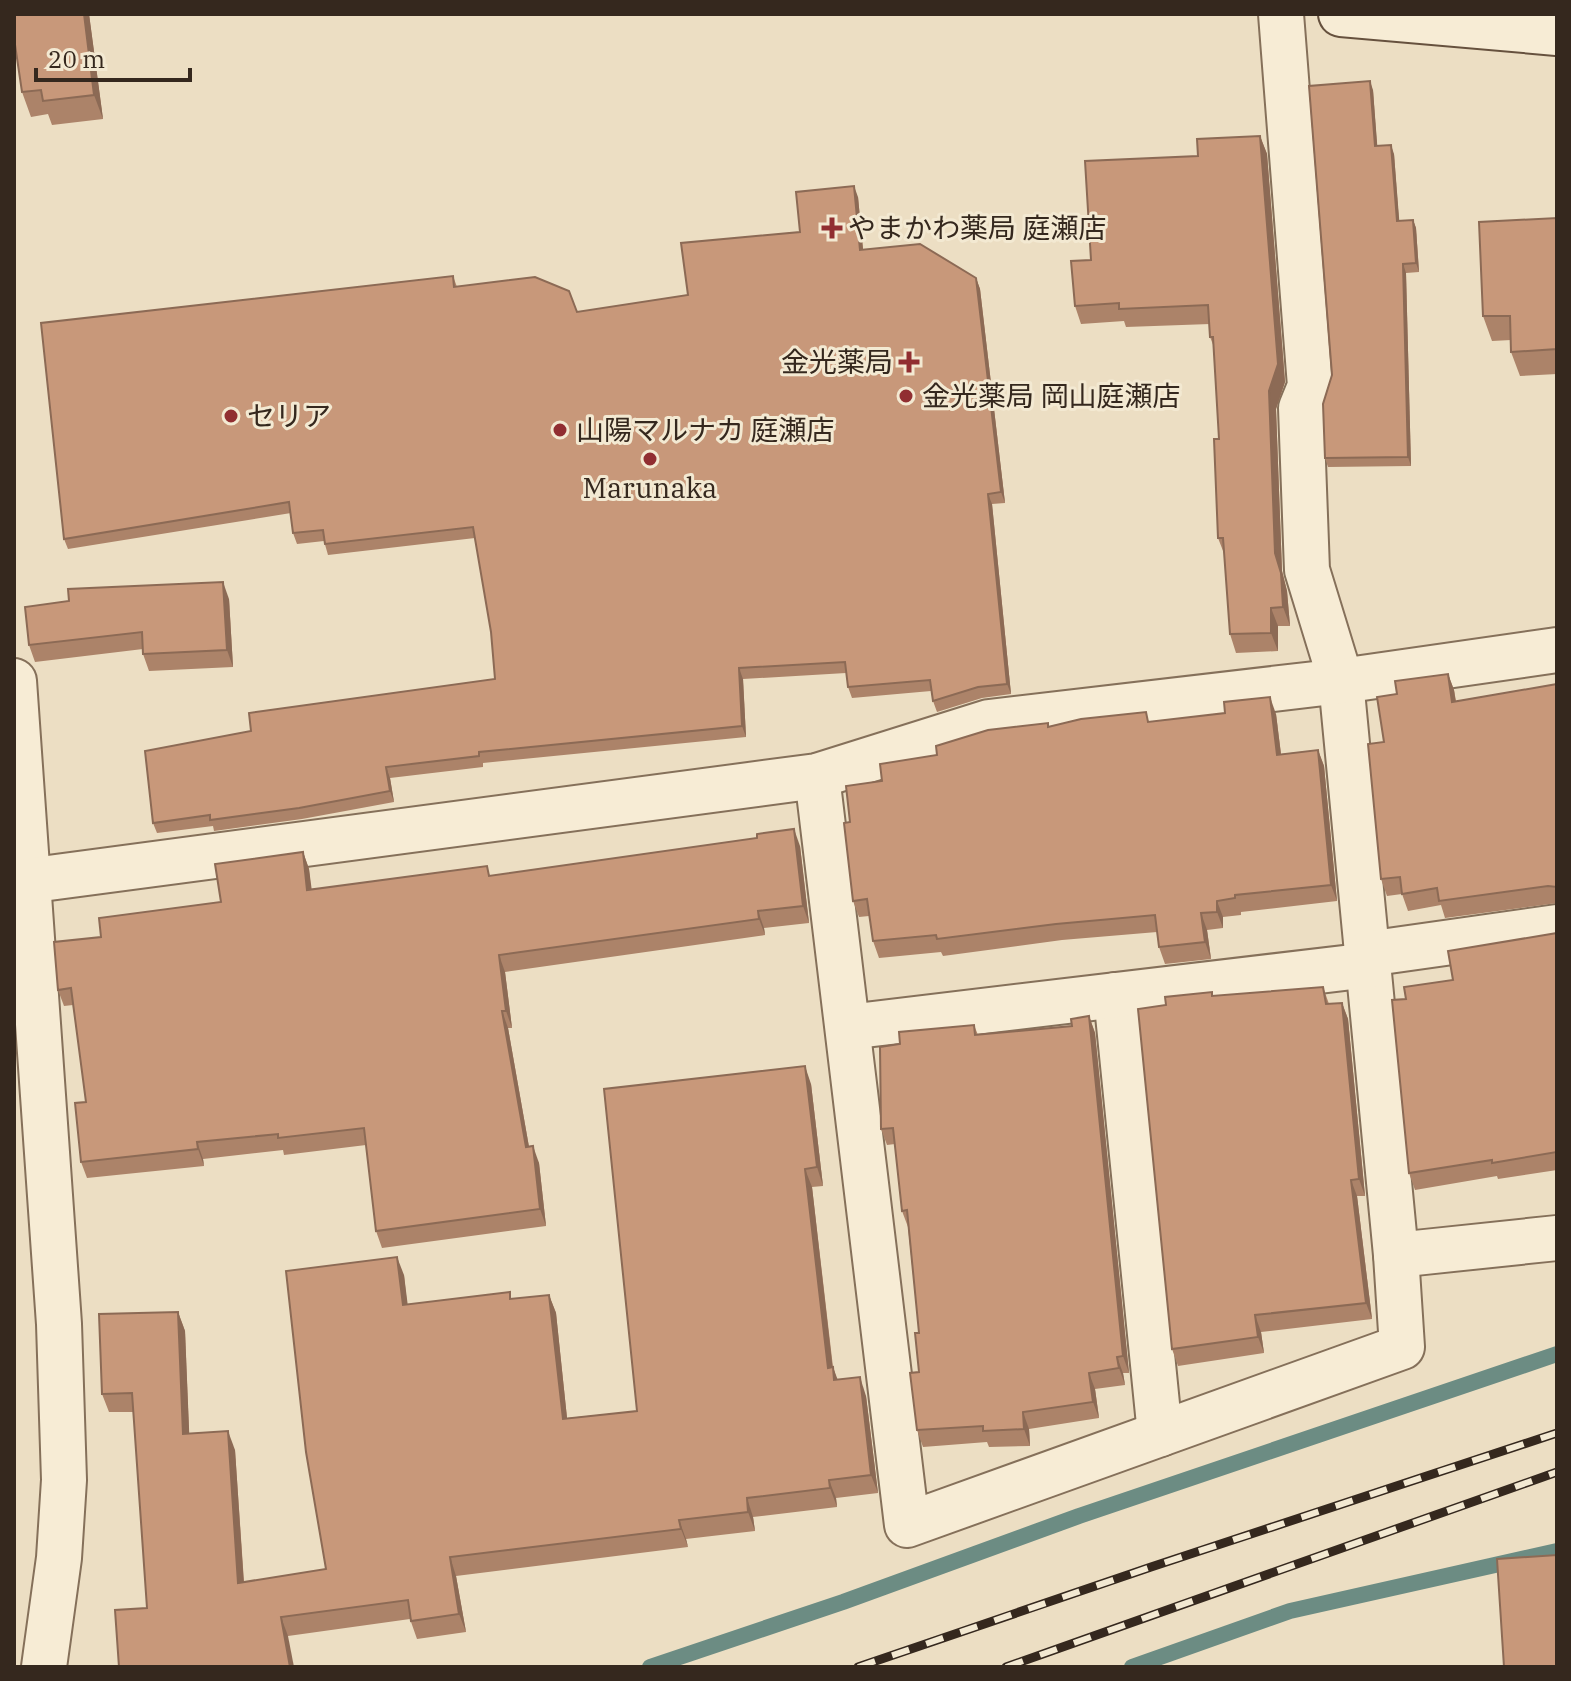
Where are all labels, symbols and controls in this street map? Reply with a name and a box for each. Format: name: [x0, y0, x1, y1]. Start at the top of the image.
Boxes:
scale bar: [36, 32, 190, 82]
text: 20 m: [48, 43, 105, 75]
place label: やまかわ薬局 庭瀬店: [848, 209, 1107, 246]
marker: やまかわ薬局 庭瀬店: [823, 219, 841, 237]
place label: 金光薬局: [781, 343, 893, 380]
marker: 金光薬局: [900, 353, 918, 371]
place label: 金光薬局 岡山庭瀬店: [922, 377, 1181, 414]
marker: 金光薬局 岡山庭瀬店: [897, 387, 915, 405]
place label: セリア: [247, 397, 331, 434]
marker: セリア: [222, 407, 240, 425]
place label: 山陽マルナカ 庭瀬店: [576, 411, 835, 448]
marker: 山陽マルナカ 庭瀬店: [551, 421, 569, 439]
marker: Marunaka: [641, 450, 659, 468]
place label: Marunaka: [583, 469, 717, 506]

